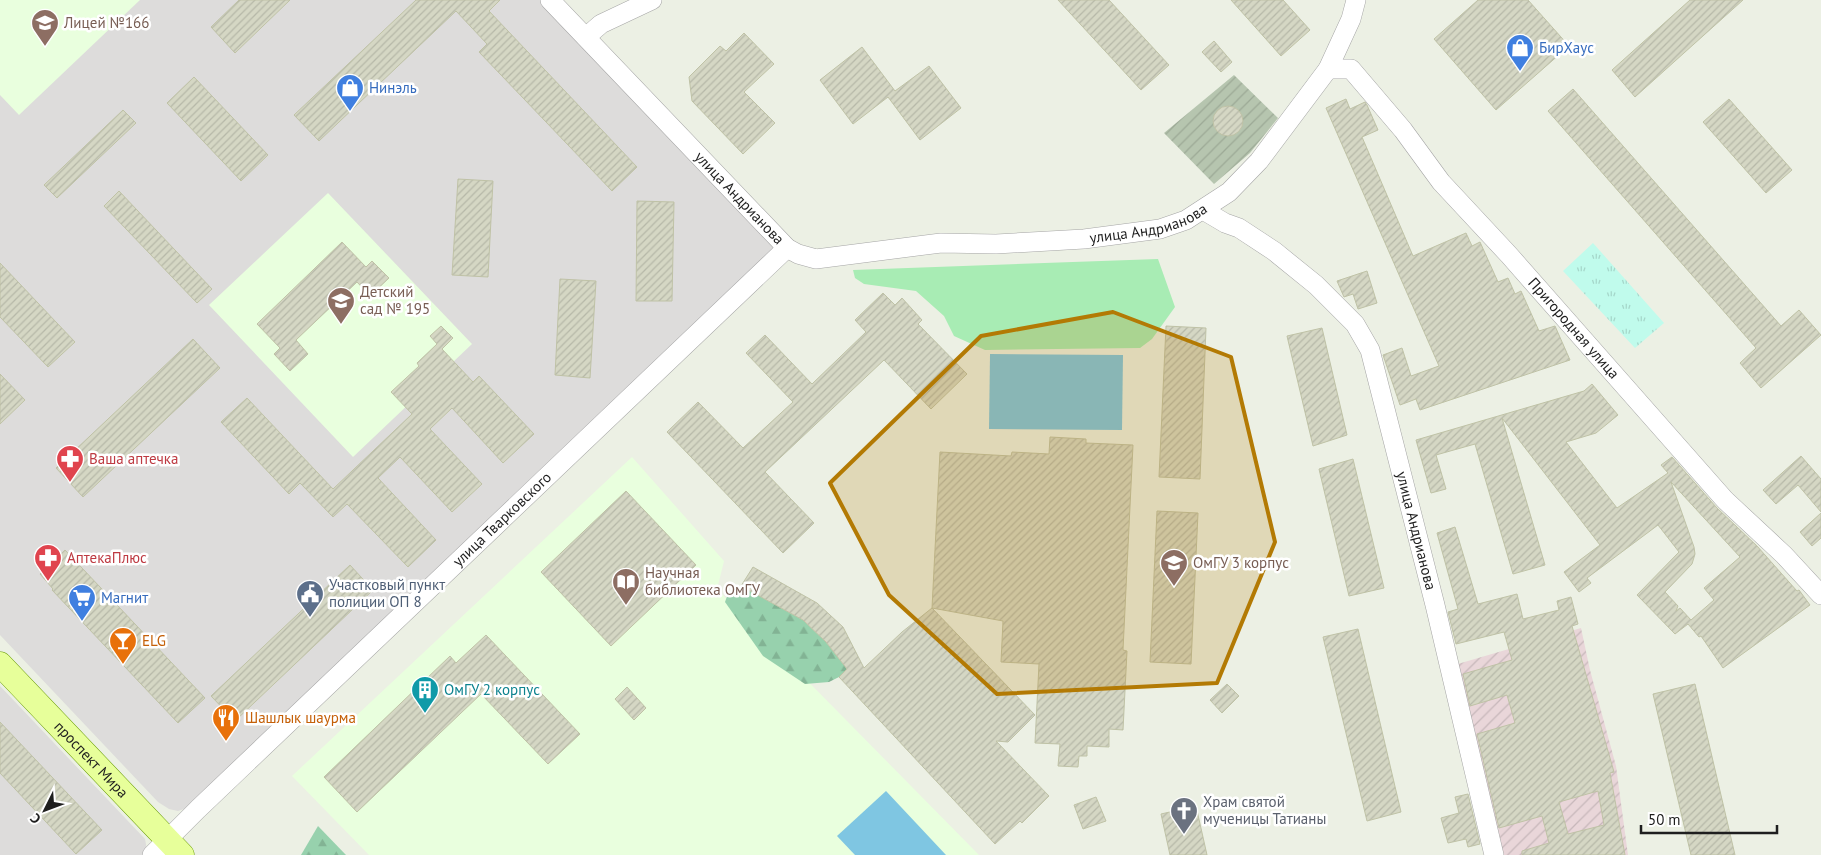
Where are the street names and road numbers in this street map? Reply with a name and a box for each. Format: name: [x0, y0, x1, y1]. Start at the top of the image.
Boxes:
street label: улица Андрианова: [691, 147, 789, 248]
street label: улица Андрианова: [1088, 199, 1210, 247]
street label: Пригородная улица: [1524, 273, 1624, 382]
street label: улица Тварковского: [448, 468, 555, 570]
street label: улица Андрианова: [1392, 469, 1441, 592]
street label: проспект Мира: [50, 717, 132, 802]

